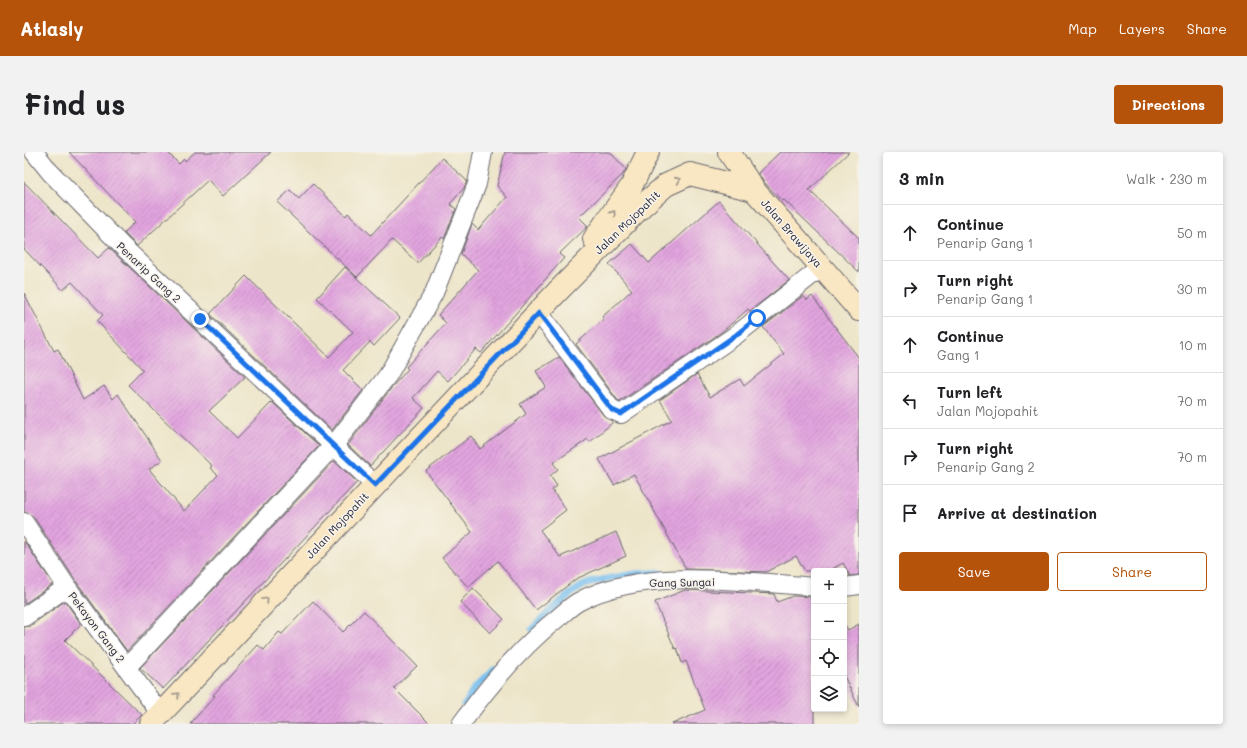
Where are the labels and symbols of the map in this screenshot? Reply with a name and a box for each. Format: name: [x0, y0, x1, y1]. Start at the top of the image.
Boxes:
one-way arrow: [675, 176, 682, 184]
street label: Jalan Mojopahit: [591, 187, 663, 257]
street label: Jalan Brawijaya: [758, 195, 826, 271]
one-way arrow: [608, 211, 615, 218]
street label: Penarip Gang 2: [114, 238, 184, 306]
route start: [748, 309, 766, 327]
route end: [191, 310, 209, 328]
street label: Jalan Mojopahit: [302, 488, 372, 561]
street label: Gang Sungai: [649, 574, 715, 590]
street label: Pekayon Gang 2: [65, 588, 129, 666]
one-way arrow: [261, 598, 268, 605]
one-way arrow: [172, 692, 180, 700]

